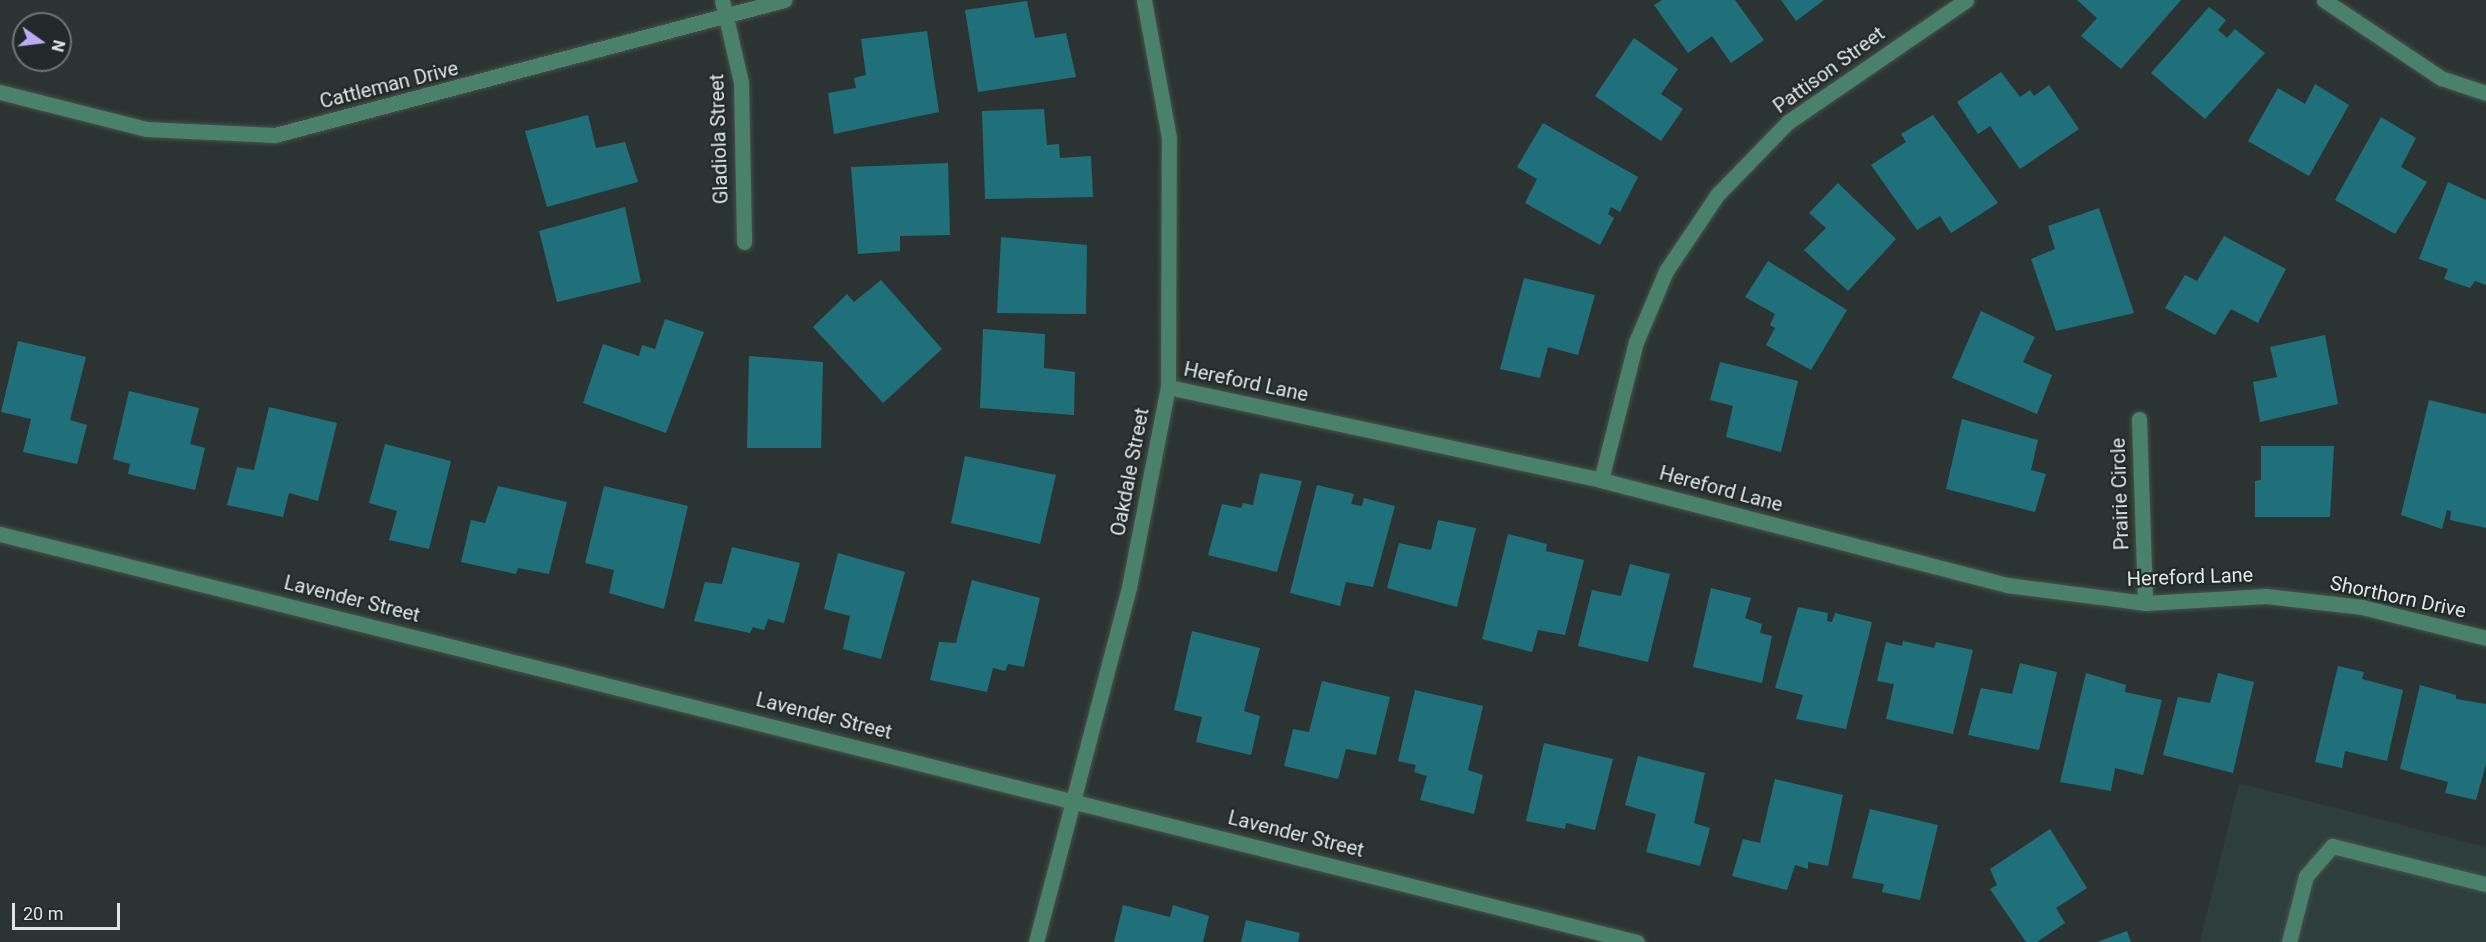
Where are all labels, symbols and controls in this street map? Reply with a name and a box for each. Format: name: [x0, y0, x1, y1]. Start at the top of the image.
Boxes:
north arrow: [12, 12, 72, 72]
street label: Pattison Street: [1769, 22, 1889, 118]
text: N: [47, 38, 69, 54]
street label: Cattleman Drive: [317, 56, 461, 114]
street label: Gladiola Street: [705, 73, 733, 205]
street label: Hereford Lane: [1182, 357, 1310, 407]
street label: Oakdale Street: [1106, 406, 1154, 538]
street label: Prairie Circle: [2106, 437, 2134, 551]
street label: Hereford Lane: [1657, 461, 1785, 517]
street label: Hereford Lane: [2126, 563, 2254, 591]
street label: Lavender Street: [282, 571, 422, 627]
street label: Shorthorn Drive: [2328, 571, 2468, 623]
street label: Lavender Street: [754, 688, 894, 744]
street label: Lavender Street: [1226, 806, 1366, 862]
scale bar: [15, 891, 123, 929]
text: 20 m: [23, 903, 63, 924]

